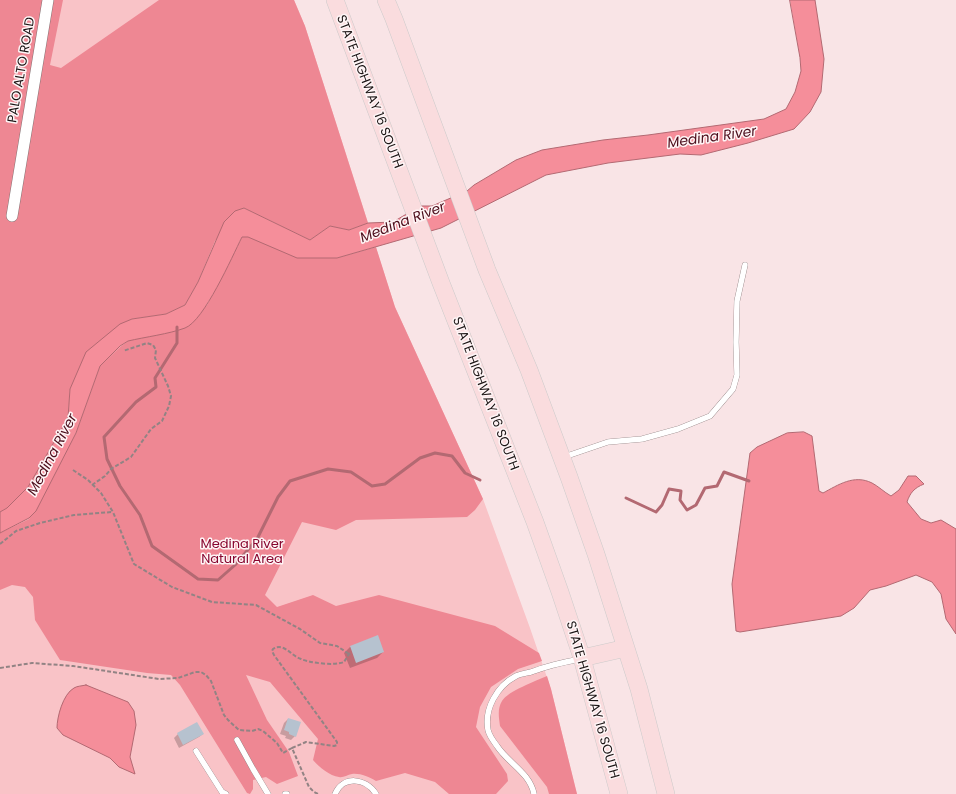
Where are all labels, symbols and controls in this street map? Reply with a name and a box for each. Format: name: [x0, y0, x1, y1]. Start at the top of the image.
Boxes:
street label: STATE HIGHWAY 16 SOUTH: [333, 13, 405, 171]
street label: PALO ALTO ROAD: [5, 16, 39, 124]
water label: Medina River: [666, 123, 758, 153]
water label: Medina River: [358, 199, 448, 247]
street label: STATE HIGHWAY 16 SOUTH: [449, 315, 521, 473]
water label: Medina River: [24, 411, 82, 499]
park label: Medina River Natural Area: [200, 537, 284, 568]
street label: STATE HIGHWAY 16 SOUTH: [562, 620, 622, 780]

